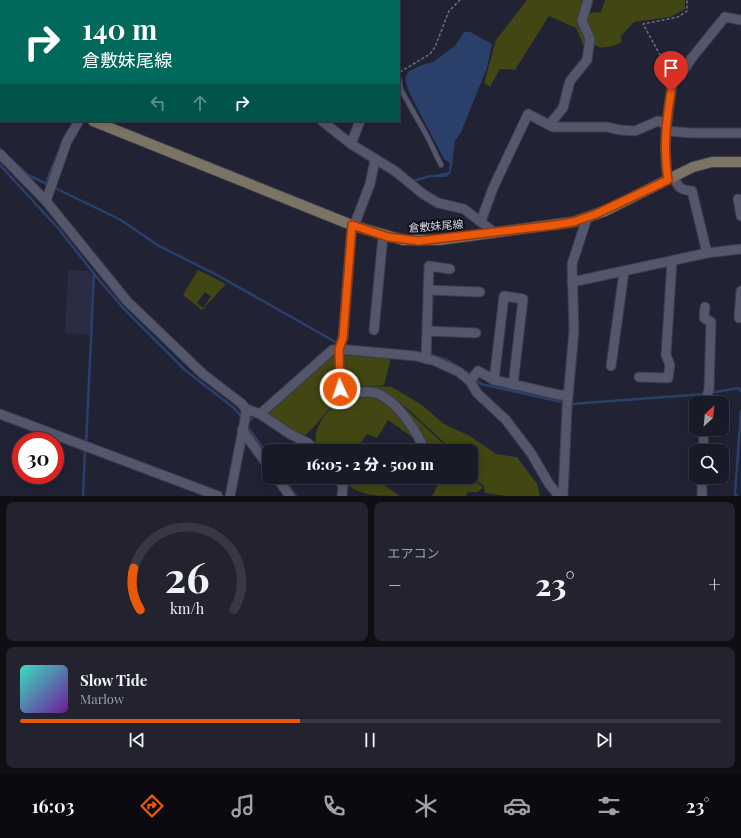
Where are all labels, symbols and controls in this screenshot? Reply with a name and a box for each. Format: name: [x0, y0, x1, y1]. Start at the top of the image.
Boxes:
text: 140 m: [82, 10, 157, 47]
icon: right: [16, 16, 68, 68]
text: 倉敷妹尾線: [82, 48, 172, 72]
pin: [654, 51, 688, 92]
icon: arrive: [660, 57, 682, 79]
icon: left: [147, 92, 169, 114]
icon: ahead: [189, 92, 211, 114]
icon: right: [231, 92, 253, 114]
street label: 倉敷妹尾線: [408, 216, 464, 235]
position arrow: [319, 368, 361, 410]
north arrow: [689, 396, 729, 436]
map controls: [689, 396, 729, 484]
speed limit sign: 30: [12, 432, 64, 484]
button: search: [689, 444, 729, 484]
text: 16:05 · 2 分 · 500 m: [306, 454, 434, 474]
text: エアコン: [388, 544, 440, 561]
text: 26: [164, 547, 209, 602]
text: 23°: [535, 564, 575, 604]
text: −: [388, 569, 402, 599]
text: +: [708, 569, 721, 599]
text: km/h: [170, 598, 204, 617]
text: Slow Tide: [80, 670, 147, 690]
text: Marlow: [80, 690, 124, 707]
icon: previous: [126, 729, 148, 751]
icon: pause: [359, 729, 381, 751]
icon: next: [593, 729, 615, 751]
icon: directions: [138, 792, 166, 820]
icon: music: [229, 792, 257, 820]
icon: phone: [320, 792, 348, 820]
icon: climate: [412, 792, 440, 820]
icon: car: [503, 792, 531, 820]
icon: filters: [595, 792, 623, 820]
text: 16:03: [32, 794, 74, 818]
text: 23°: [686, 794, 709, 818]

